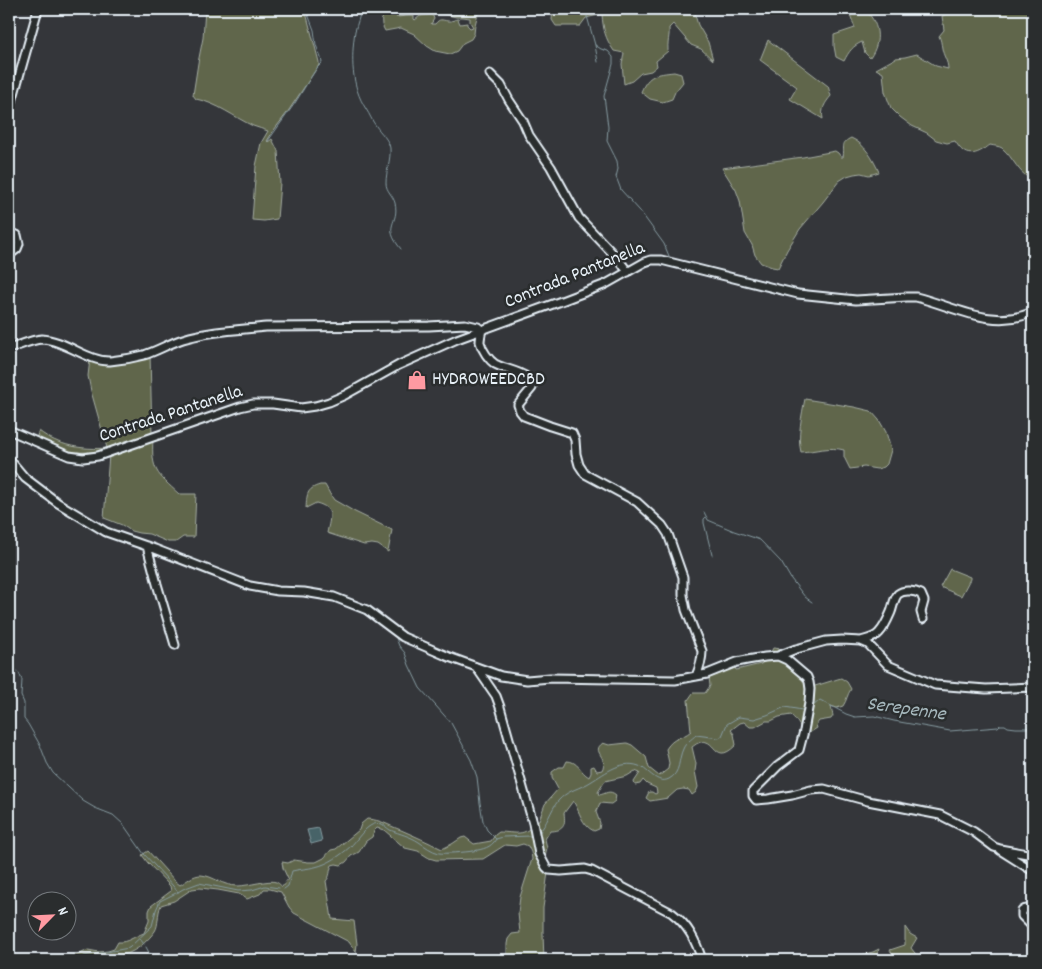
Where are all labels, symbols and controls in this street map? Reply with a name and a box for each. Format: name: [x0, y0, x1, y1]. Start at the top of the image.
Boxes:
street label: Contrada Pantanella: [501, 235, 650, 316]
place label: HYDROWEEDCBD: [432, 367, 545, 394]
shop icon: HYDROWEEDCBD: [406, 369, 428, 391]
street label: Contrada Pantanella: [96, 379, 247, 451]
water label: Serepenne: [865, 691, 948, 730]
north arrow: [28, 892, 78, 942]
text: N: [52, 904, 73, 919]

